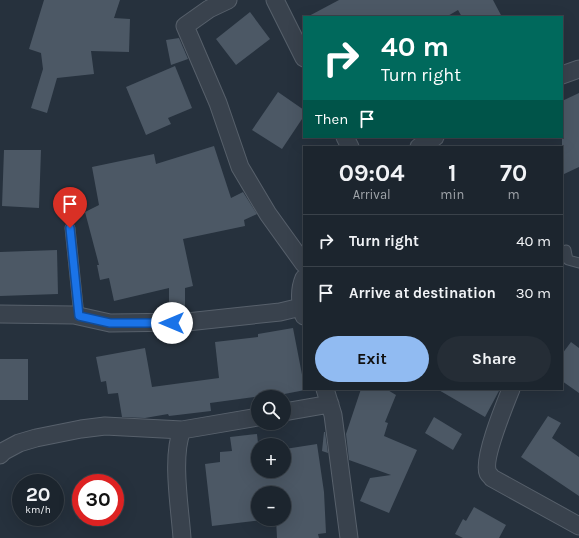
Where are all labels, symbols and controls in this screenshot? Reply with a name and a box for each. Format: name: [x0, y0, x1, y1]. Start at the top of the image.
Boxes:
text: 40 m: [381, 30, 449, 63]
icon: right: [315, 32, 367, 84]
text: Turn right: [381, 64, 461, 86]
icon: arrive: [356, 108, 378, 130]
text: Then: [315, 110, 348, 128]
text: 09:04: [339, 159, 405, 187]
text: 1: [448, 159, 457, 187]
text: 70: [500, 159, 527, 187]
pin: [53, 187, 87, 228]
text: Arrival: [353, 187, 391, 202]
text: min: [440, 187, 464, 202]
text: m: [508, 187, 520, 202]
icon: arrive: [59, 193, 81, 215]
icon: right: [315, 230, 337, 252]
text: Turn right: [349, 232, 419, 250]
text: 40 m: [516, 232, 551, 250]
icon: arrive: [315, 282, 337, 304]
text: Arrive at destination: [349, 284, 496, 302]
text: 30 m: [516, 284, 551, 302]
position arrow: [151, 302, 193, 344]
button: Exit: [315, 336, 429, 382]
button: Share: [437, 336, 551, 382]
map controls: [251, 390, 291, 526]
button: search: [251, 390, 291, 430]
button: +: [251, 438, 291, 478]
speed limit sign: 30: [72, 474, 124, 526]
text: 20: [26, 483, 50, 506]
button: −: [251, 486, 291, 526]
text: km/h: [25, 504, 51, 516]

